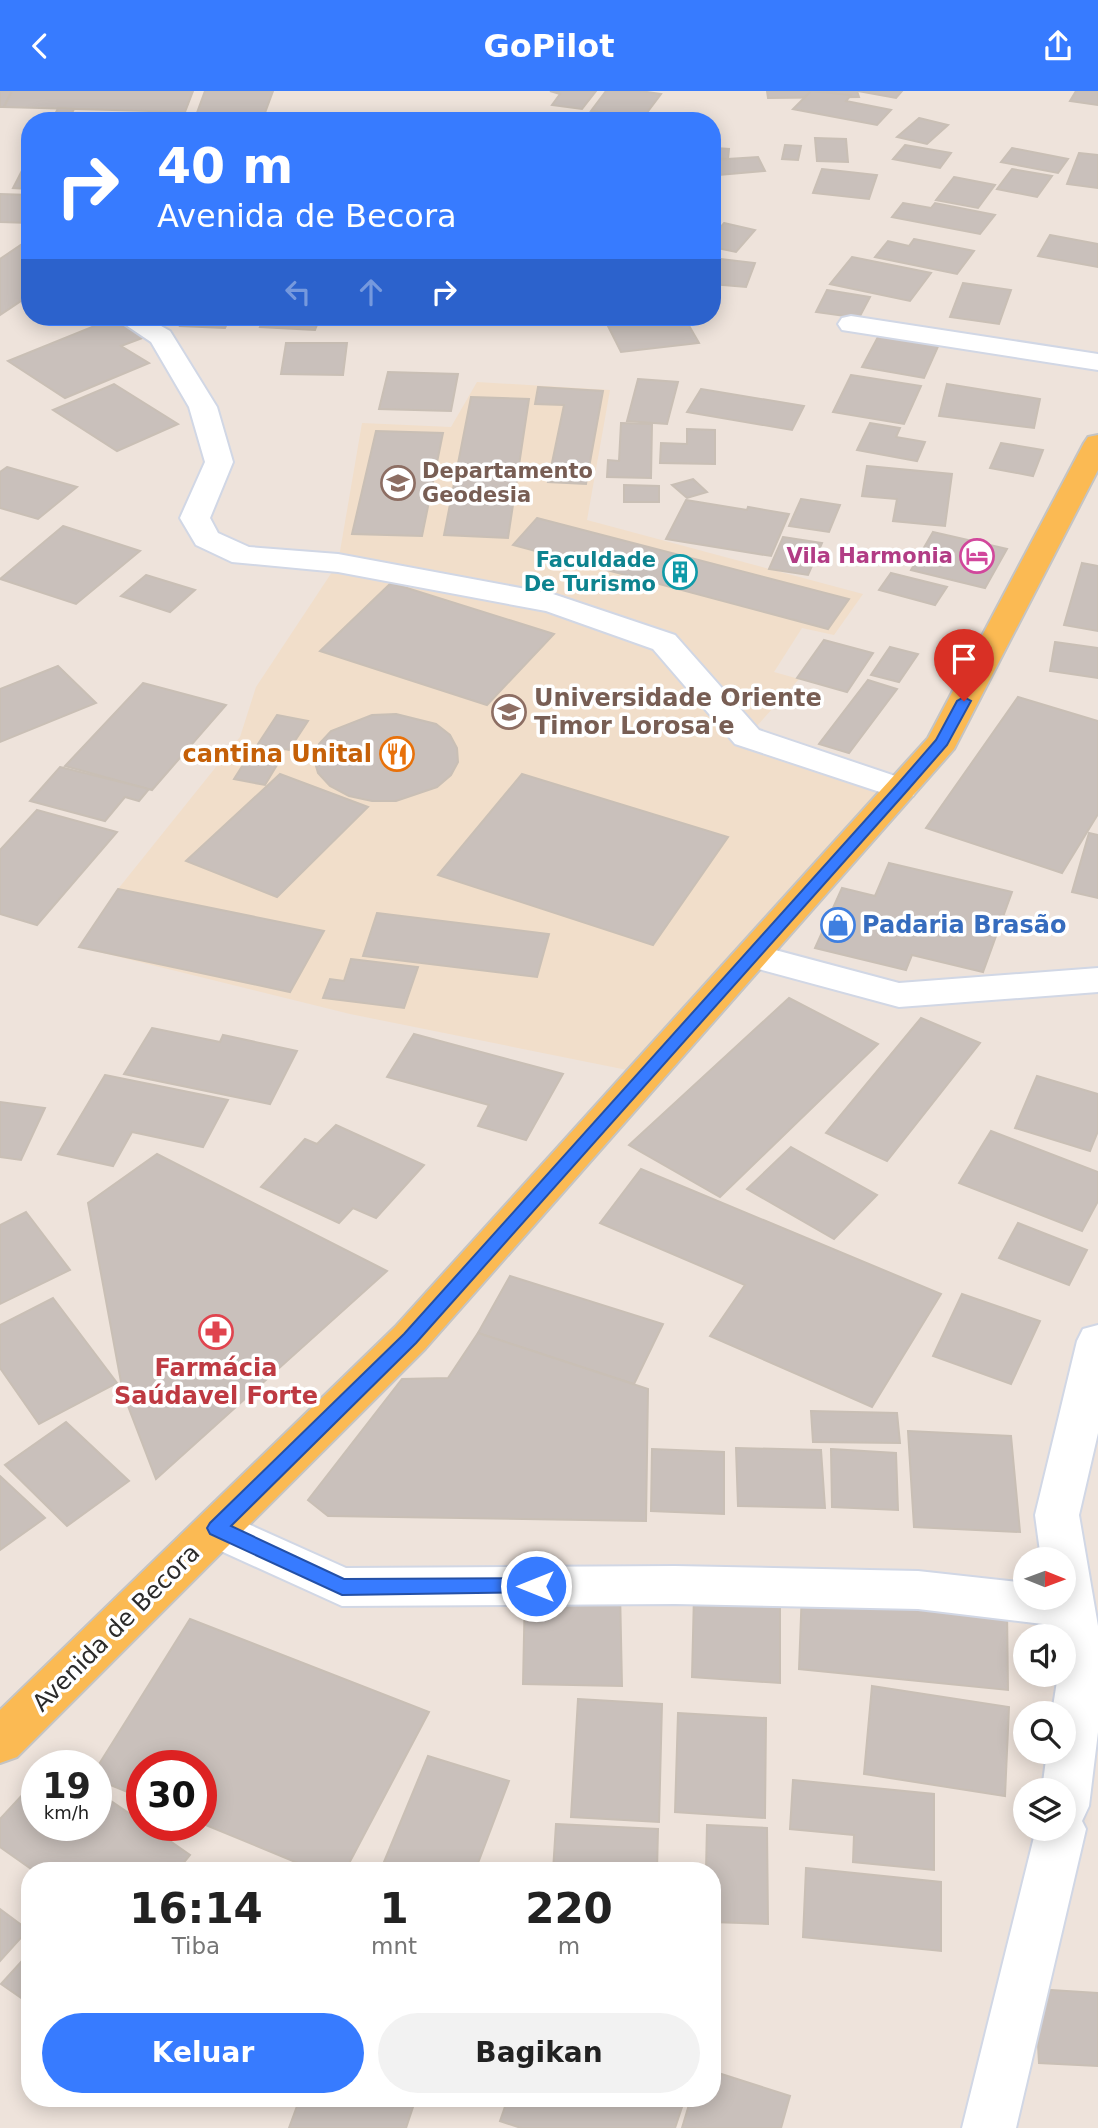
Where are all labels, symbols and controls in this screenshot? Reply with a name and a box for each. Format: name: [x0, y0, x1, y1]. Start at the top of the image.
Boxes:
icon: back: [21, 27, 59, 65]
text: GoPilot: [484, 27, 614, 65]
icon: share: [1039, 27, 1077, 65]
text: 40 m: [157, 138, 293, 195]
icon: right: [42, 140, 133, 231]
text: Avenida de Becora: [157, 197, 457, 235]
icon: left: [279, 273, 317, 311]
icon: ahead: [352, 273, 390, 311]
icon: right: [425, 273, 463, 311]
place label: Departamento Geodesia: [422, 459, 593, 507]
school or university icon: Departamento Geodesia: [379, 464, 417, 502]
hotel icon: Vila Harmonia: [958, 537, 996, 575]
place label: Vila Harmonia: [787, 544, 953, 568]
place label: Faculdade De Turismo: [524, 548, 656, 596]
building icon: Faculdade De Turismo: [661, 553, 699, 591]
pin: [934, 629, 994, 701]
icon: arrive: [945, 640, 983, 678]
place label: Universidade Oriente Timor Lorosa'e: [534, 684, 822, 740]
school or university icon: Universidade Oriente Timor Lorosa'e: [490, 693, 528, 731]
restaurant icon: cantina Unital: [378, 735, 416, 773]
place label: cantina Unital: [182, 740, 372, 768]
shop icon: Padaria Brasão: [819, 906, 857, 944]
place label: Padaria Brasão: [862, 911, 1066, 939]
pharmacy icon: Farmácia Saúdavel Forte: [197, 1313, 235, 1351]
place label: Farmácia Saúdavel Forte: [114, 1354, 318, 1410]
street label: Avenida de Becora: [27, 1539, 205, 1717]
north arrow: [1013, 1547, 1076, 1610]
map controls: [1013, 1547, 1076, 1841]
position arrow: [499, 1549, 573, 1623]
button: sound: [1013, 1624, 1076, 1687]
button: search: [1013, 1701, 1076, 1764]
speed limit sign: 30: [126, 1750, 217, 1841]
text: 19: [42, 1766, 91, 1806]
button: layers: [1013, 1778, 1076, 1841]
text: km/h: [44, 1802, 89, 1823]
text: 16:14: [129, 1884, 263, 1933]
text: 1: [379, 1884, 409, 1933]
text: 220: [525, 1884, 613, 1933]
text: Tiba: [172, 1933, 220, 1959]
text: mnt: [371, 1933, 417, 1959]
text: m: [558, 1933, 580, 1959]
button: Keluar: [42, 2013, 364, 2093]
button: Bagikan: [378, 2013, 700, 2093]

